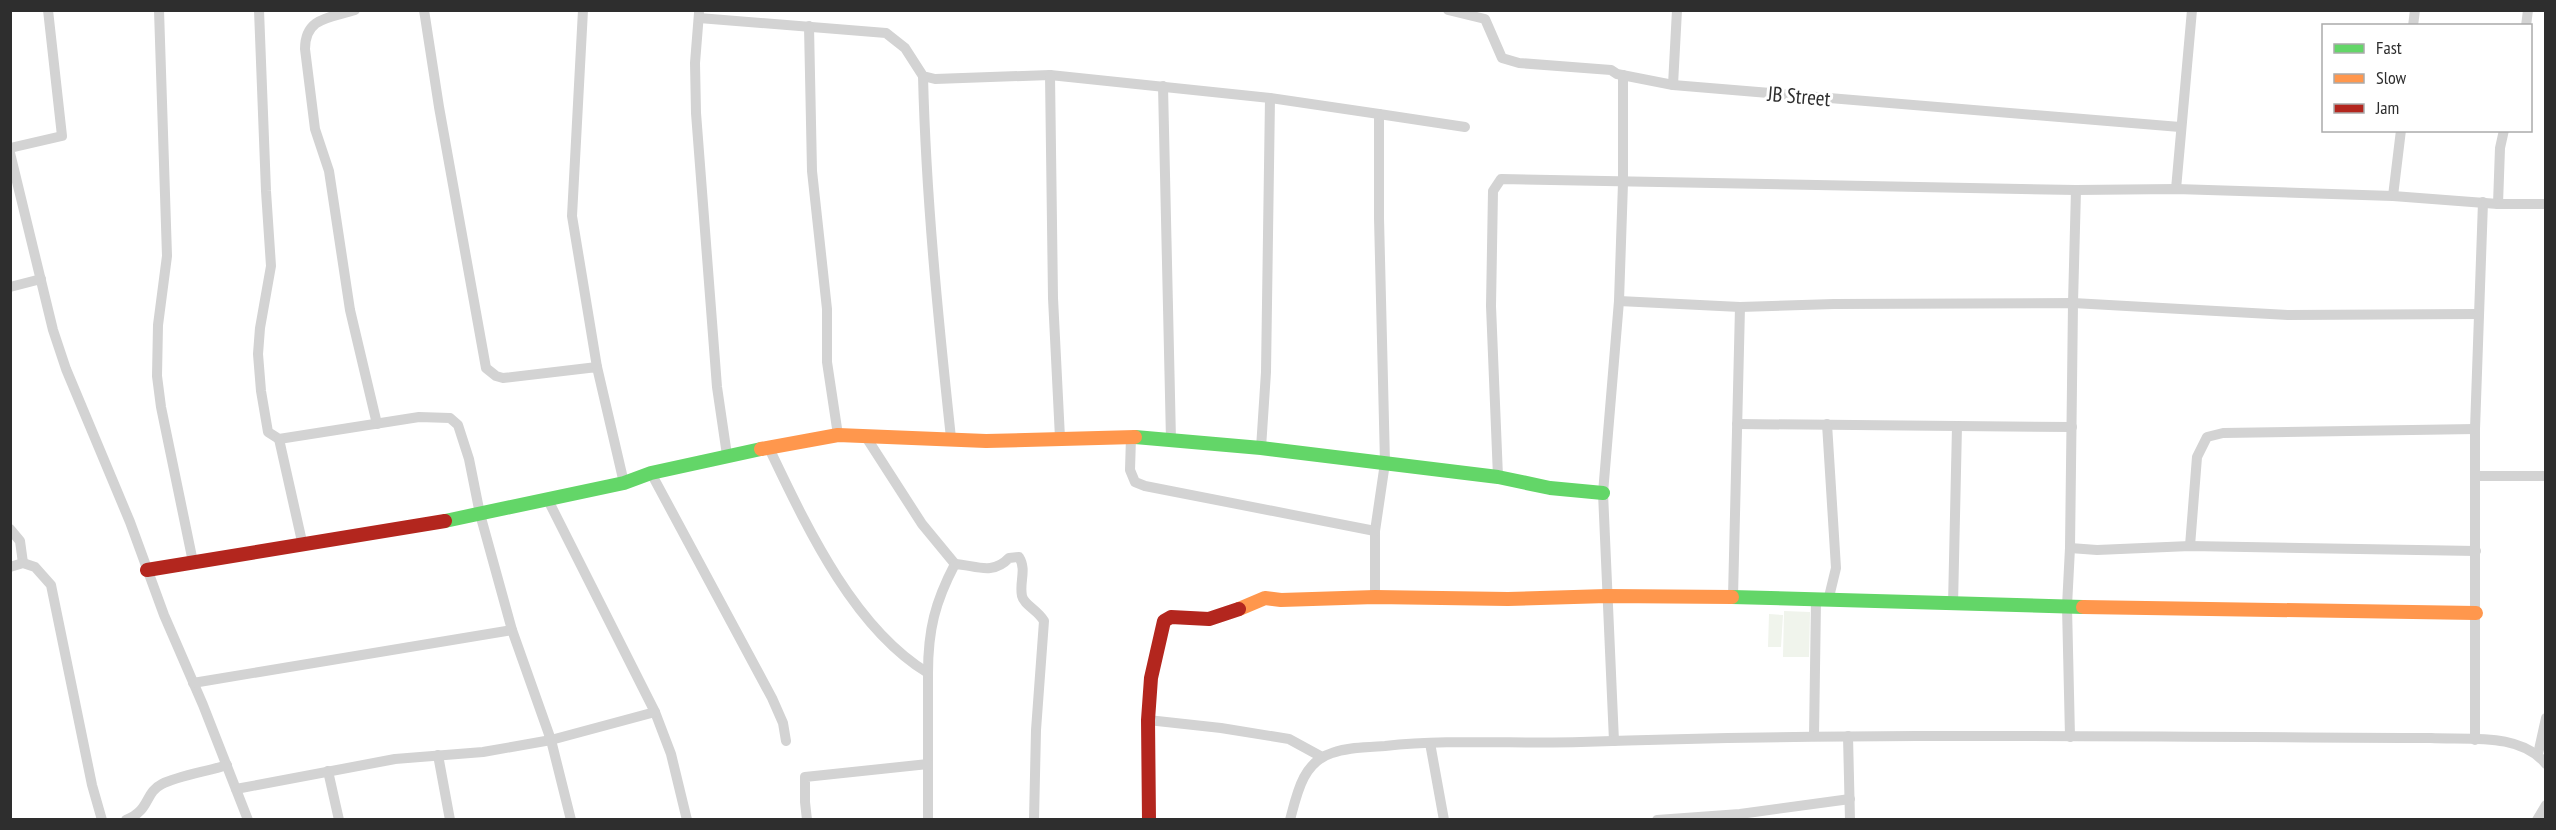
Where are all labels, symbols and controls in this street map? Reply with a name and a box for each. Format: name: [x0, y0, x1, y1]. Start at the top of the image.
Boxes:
legend: [2322, 24, 2532, 132]
text: Fast: [2376, 36, 2402, 59]
text: Slow: [2376, 66, 2407, 89]
street label: JB Street: [1766, 80, 1832, 112]
text: Jam: [2375, 96, 2399, 119]

